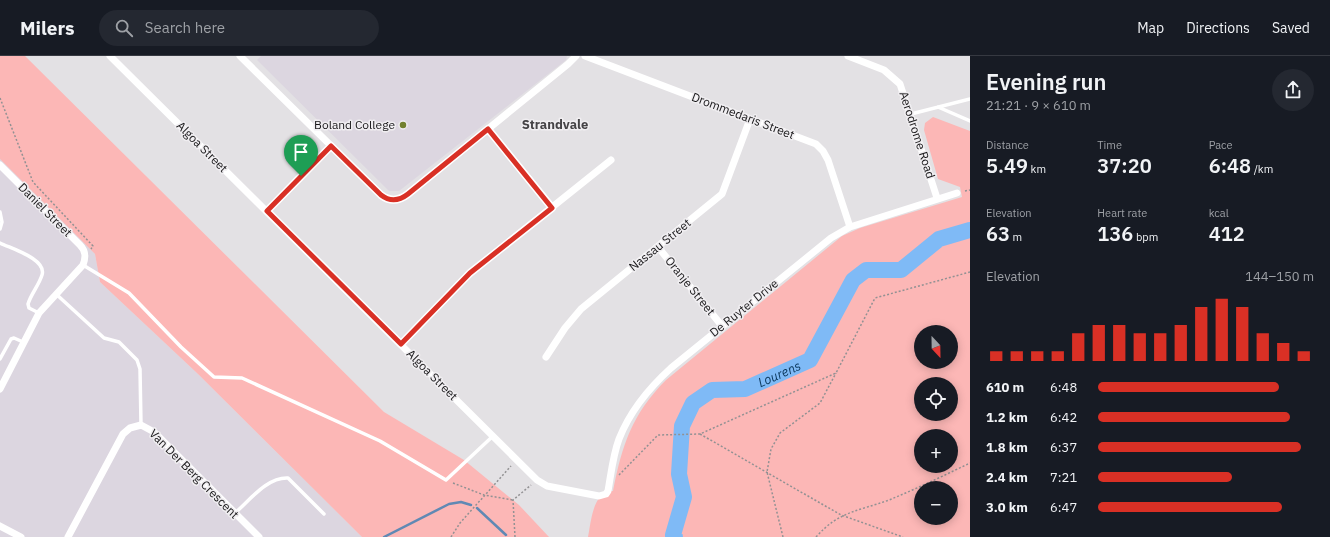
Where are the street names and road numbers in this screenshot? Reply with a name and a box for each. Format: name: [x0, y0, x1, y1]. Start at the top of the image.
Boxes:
street label: Drommedaris Street: [690, 89, 797, 142]
street label: Aerodrome Road: [896, 89, 939, 180]
street label: Algoa Street: [174, 118, 231, 175]
street label: Daniel Street: [15, 180, 75, 240]
street label: Nassau Street: [626, 215, 694, 274]
street label: Oranje Street: [662, 253, 719, 318]
street label: De Ruyter Drive: [706, 275, 781, 340]
street label: Algoa Street: [404, 346, 461, 403]
street label: Van Der Berg Crescent: [146, 426, 242, 522]

